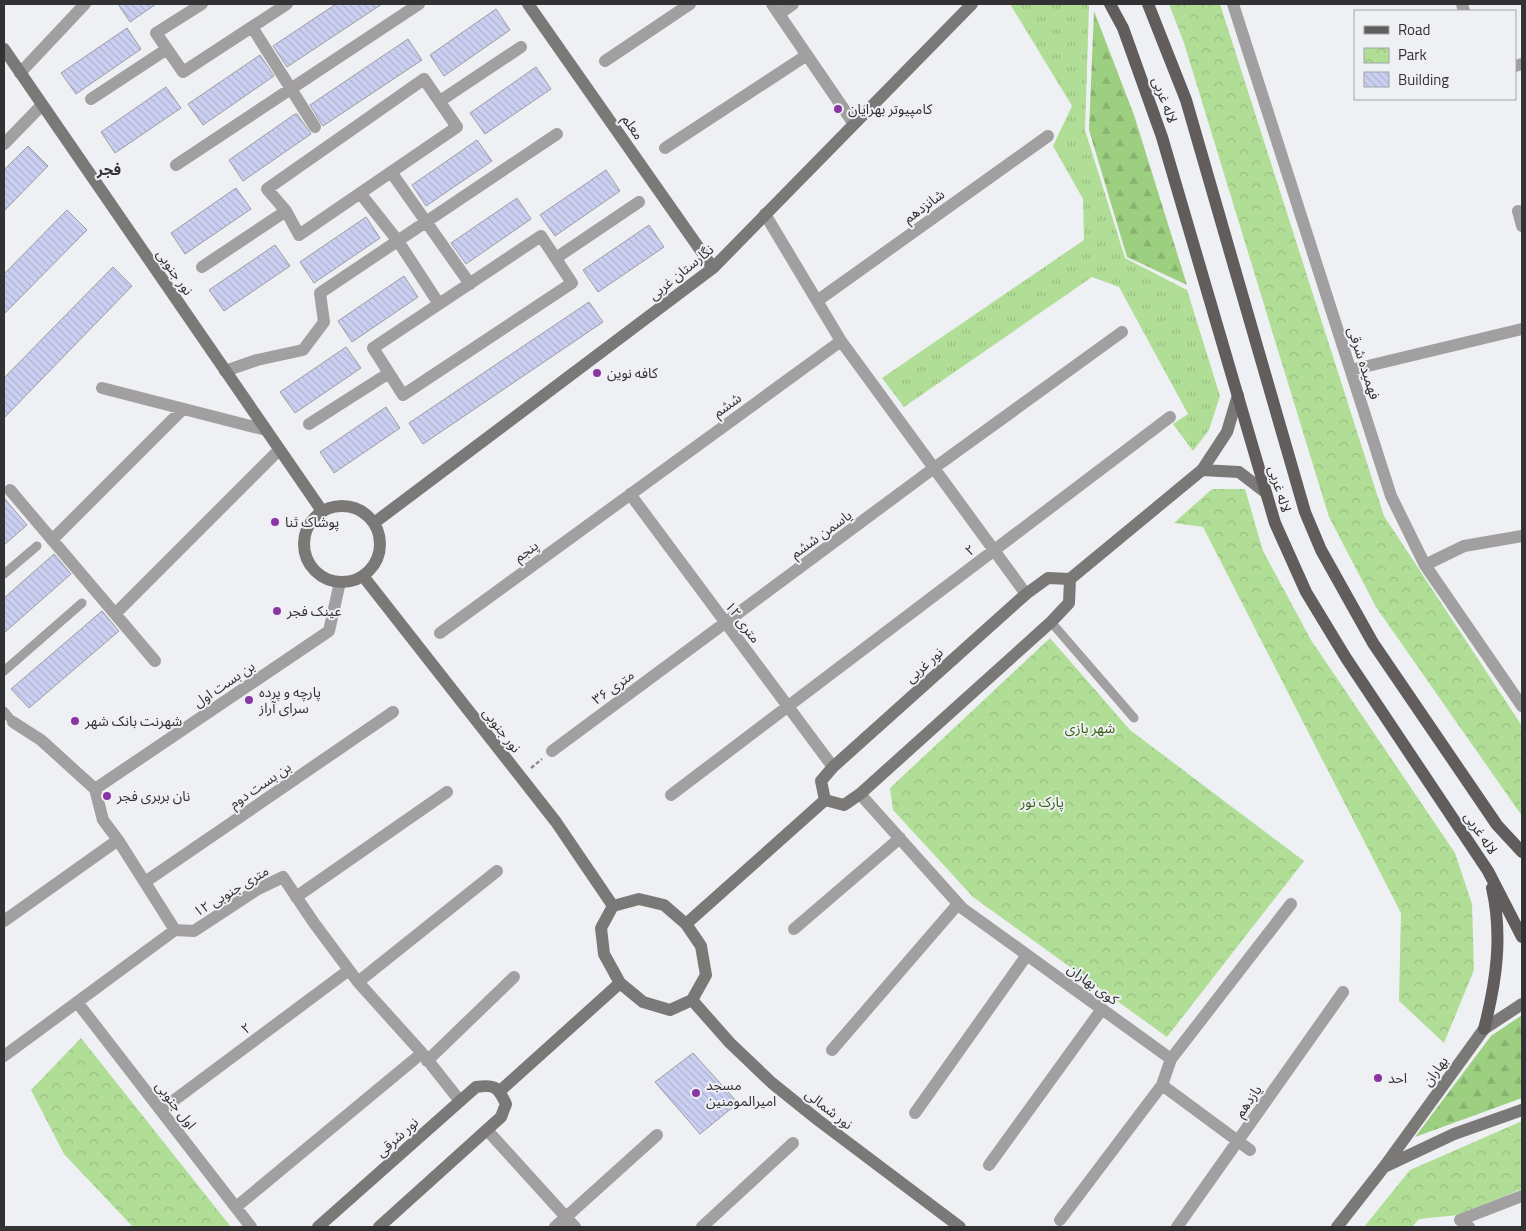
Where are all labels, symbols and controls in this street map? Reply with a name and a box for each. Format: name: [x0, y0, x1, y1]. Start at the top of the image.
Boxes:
legend: [1354, 10, 1516, 100]
text: Road: [1398, 18, 1430, 41]
text: Park: [1398, 43, 1427, 66]
text: Building: [1398, 68, 1449, 91]
street label: لاله غربی: [1147, 74, 1184, 126]
place label: کامپیوتر بهرایان: [848, 98, 933, 119]
marker: کامپیوتر بهرایان: [832, 103, 844, 115]
street label: معلم: [616, 110, 650, 144]
district label: فجر: [96, 158, 121, 181]
street label: شانزدهم: [899, 183, 949, 229]
street label: نگارستان غربی: [643, 238, 718, 305]
street label: نور جنوبی: [152, 244, 199, 299]
street label: فهمیده شرقی: [1343, 324, 1386, 402]
place label: کافه نوین: [607, 362, 658, 383]
marker: کافه نوین: [591, 367, 603, 379]
street label: ششم: [708, 387, 746, 423]
street label: لاله غربی: [1263, 463, 1298, 515]
street label: یاسمن ششم: [786, 504, 856, 564]
place label: پوشاک ثنا: [285, 511, 339, 532]
marker: پوشاک ثنا: [269, 516, 281, 528]
street label: پنجم: [509, 535, 543, 567]
street label: ۲: [960, 539, 979, 560]
street label: ۱۲ متری: [721, 596, 766, 647]
place label: عینک فجر: [286, 600, 342, 621]
marker: عینک فجر: [271, 605, 283, 617]
street label: نور غربی: [900, 642, 948, 687]
street label: بن بست اول: [189, 655, 259, 712]
street label: ۳۶ متری: [587, 664, 638, 709]
place label: پارچه و پرده سرای آراز: [258, 681, 321, 718]
marker: پارچه و پرده سرای آراز: [243, 694, 255, 706]
street label: نور جنوبی: [478, 703, 527, 757]
place label: شهرنت بانک شهر: [84, 710, 182, 731]
marker: شهرنت بانک شهر: [69, 715, 81, 727]
park label: شهر بازی: [1065, 717, 1115, 738]
street label: بن بست دوم: [224, 756, 296, 814]
place label: نان بربری فجر: [116, 785, 190, 806]
marker: نان بربری فجر: [101, 790, 113, 802]
park label: پارک نور: [1019, 791, 1064, 812]
street label: لاله غربی: [1459, 807, 1504, 858]
street label: ۱۲ متری جنوبی: [189, 860, 272, 921]
street label: کوی بهاران: [1063, 958, 1123, 1009]
street label: ۲: [236, 1017, 255, 1038]
street label: بهاران: [1417, 1051, 1453, 1090]
place label: احد: [1388, 1067, 1407, 1088]
marker: احد: [1372, 1072, 1384, 1084]
place label: مسجد امیرالمومنین: [706, 1074, 776, 1111]
street label: اول جنوبی: [151, 1076, 202, 1133]
street label: یازدهم: [1229, 1080, 1267, 1122]
street label: نور شمالی: [801, 1083, 858, 1134]
marker: مسجد امیرالمومنین: [690, 1087, 702, 1099]
street label: نور شرقی: [371, 1112, 423, 1162]

